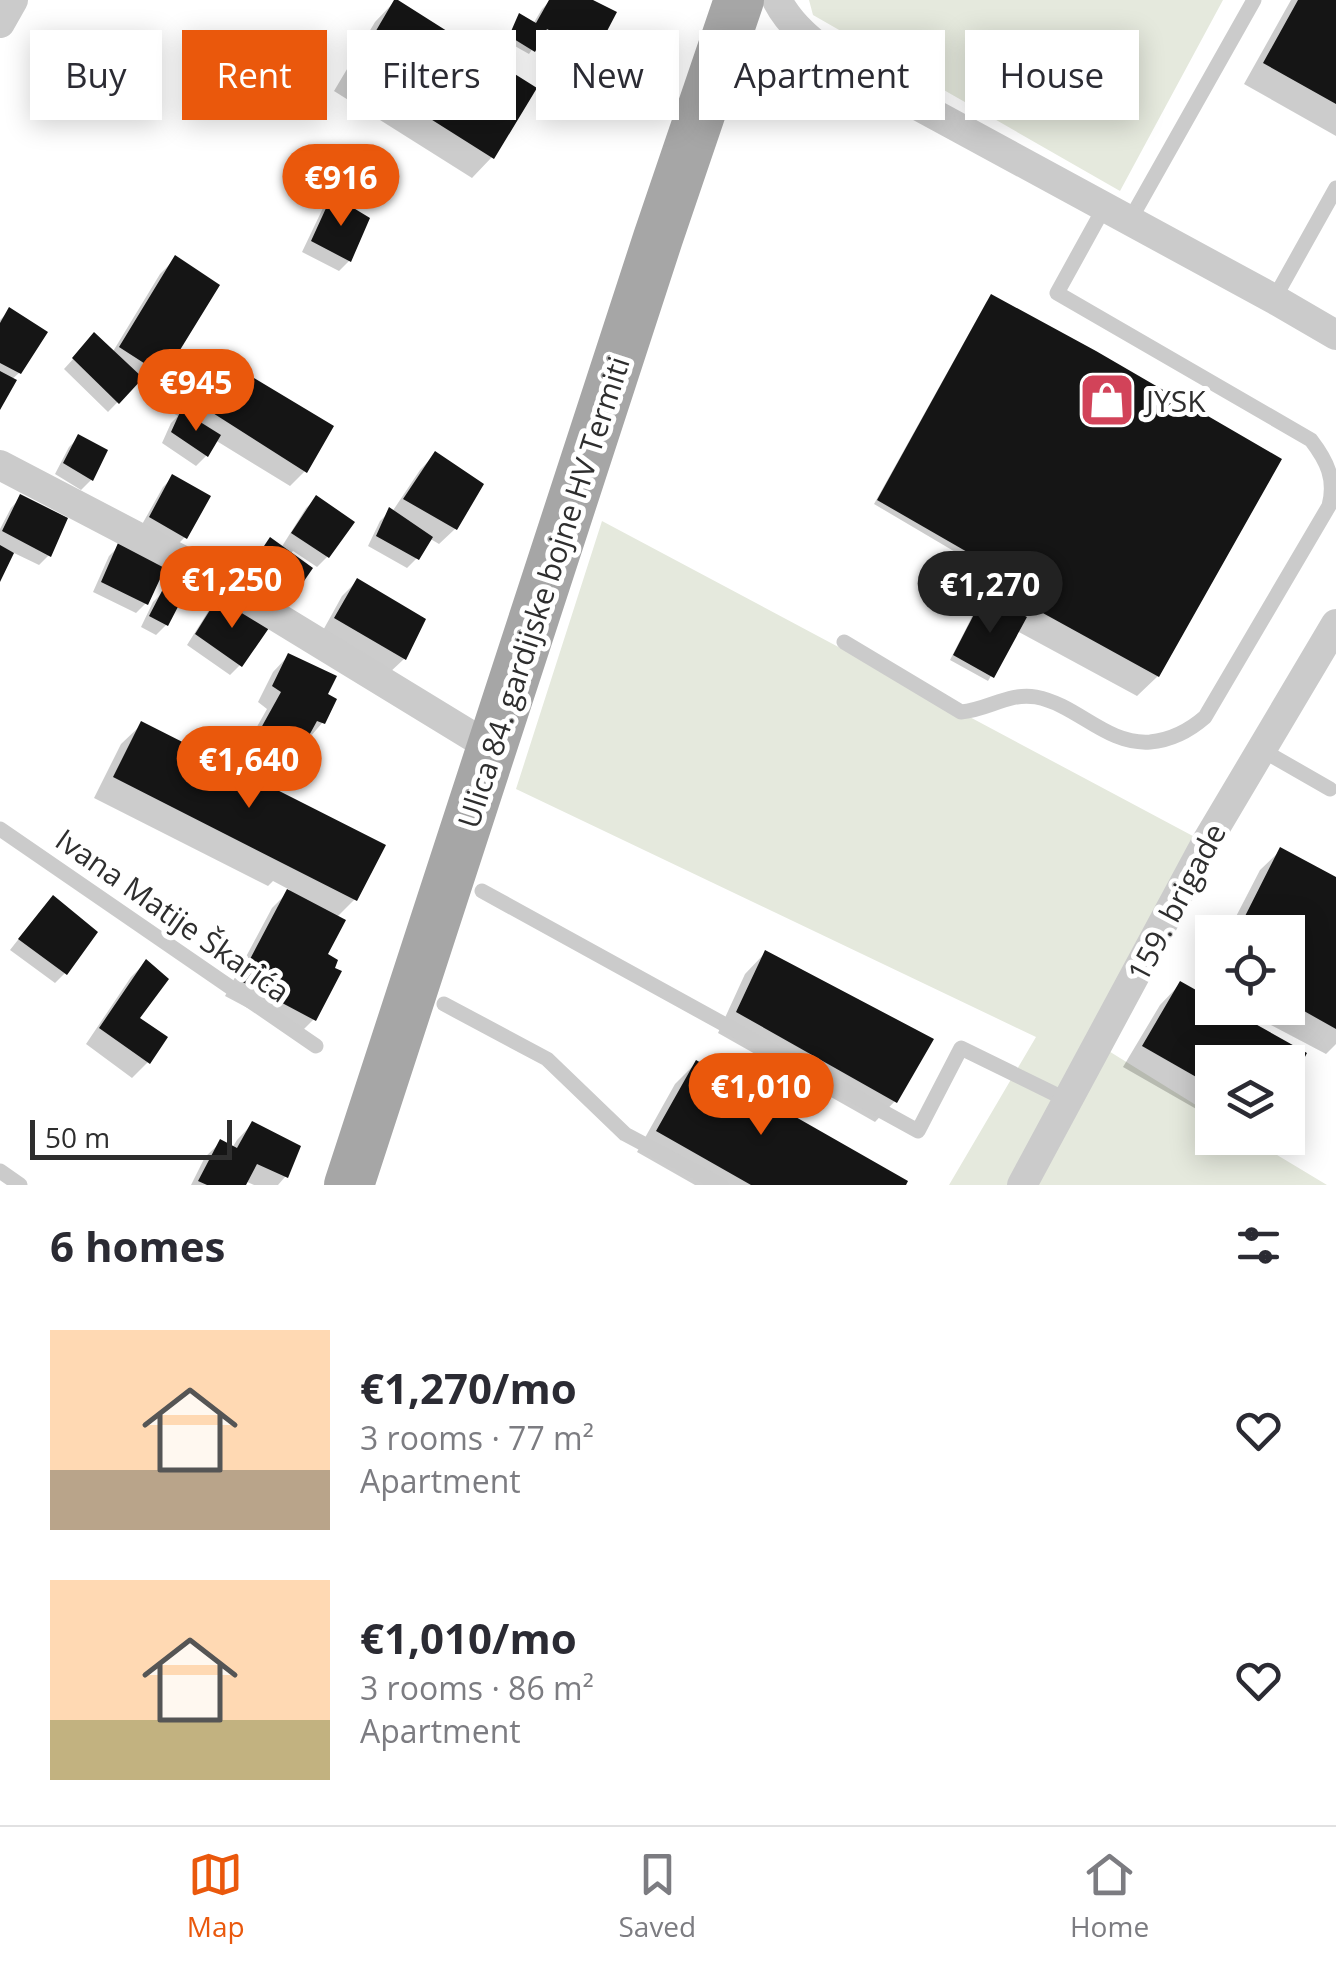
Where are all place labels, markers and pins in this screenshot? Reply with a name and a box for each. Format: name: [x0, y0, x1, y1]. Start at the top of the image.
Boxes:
pin: €916: [282, 144, 400, 229]
pin: €945: [137, 349, 255, 434]
shop icon: JYSK: [1077, 370, 1137, 430]
place label: JYSK: [1143, 380, 1206, 421]
pin: €1,250: [151, 546, 313, 631]
pin: €1,270: [909, 551, 1071, 636]
pin: €1,640: [168, 726, 330, 811]
pin: €1,010: [680, 1053, 842, 1138]

